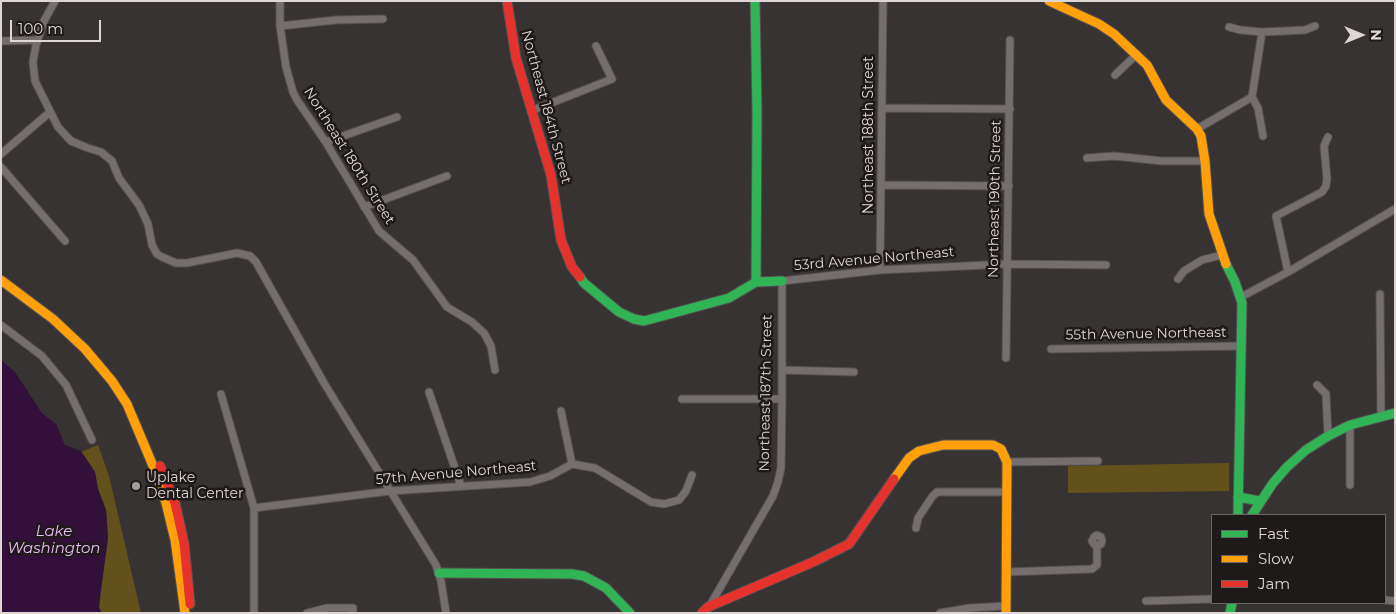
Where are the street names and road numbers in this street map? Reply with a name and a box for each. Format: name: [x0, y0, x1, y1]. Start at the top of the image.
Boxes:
street label: Northeast 184th Street: [517, 28, 575, 186]
street label: Northeast 188th Street: [861, 56, 877, 214]
street label: Northeast 180th Street: [300, 84, 398, 228]
street label: Northeast 190th Street: [985, 120, 1005, 278]
street label: 53rd Avenue Northeast: [793, 244, 955, 274]
street label: Northeast 187th Street: [756, 314, 776, 472]
street label: 55th Avenue Northeast: [1065, 324, 1227, 344]
street label: 57th Avenue Northeast: [375, 458, 537, 488]

